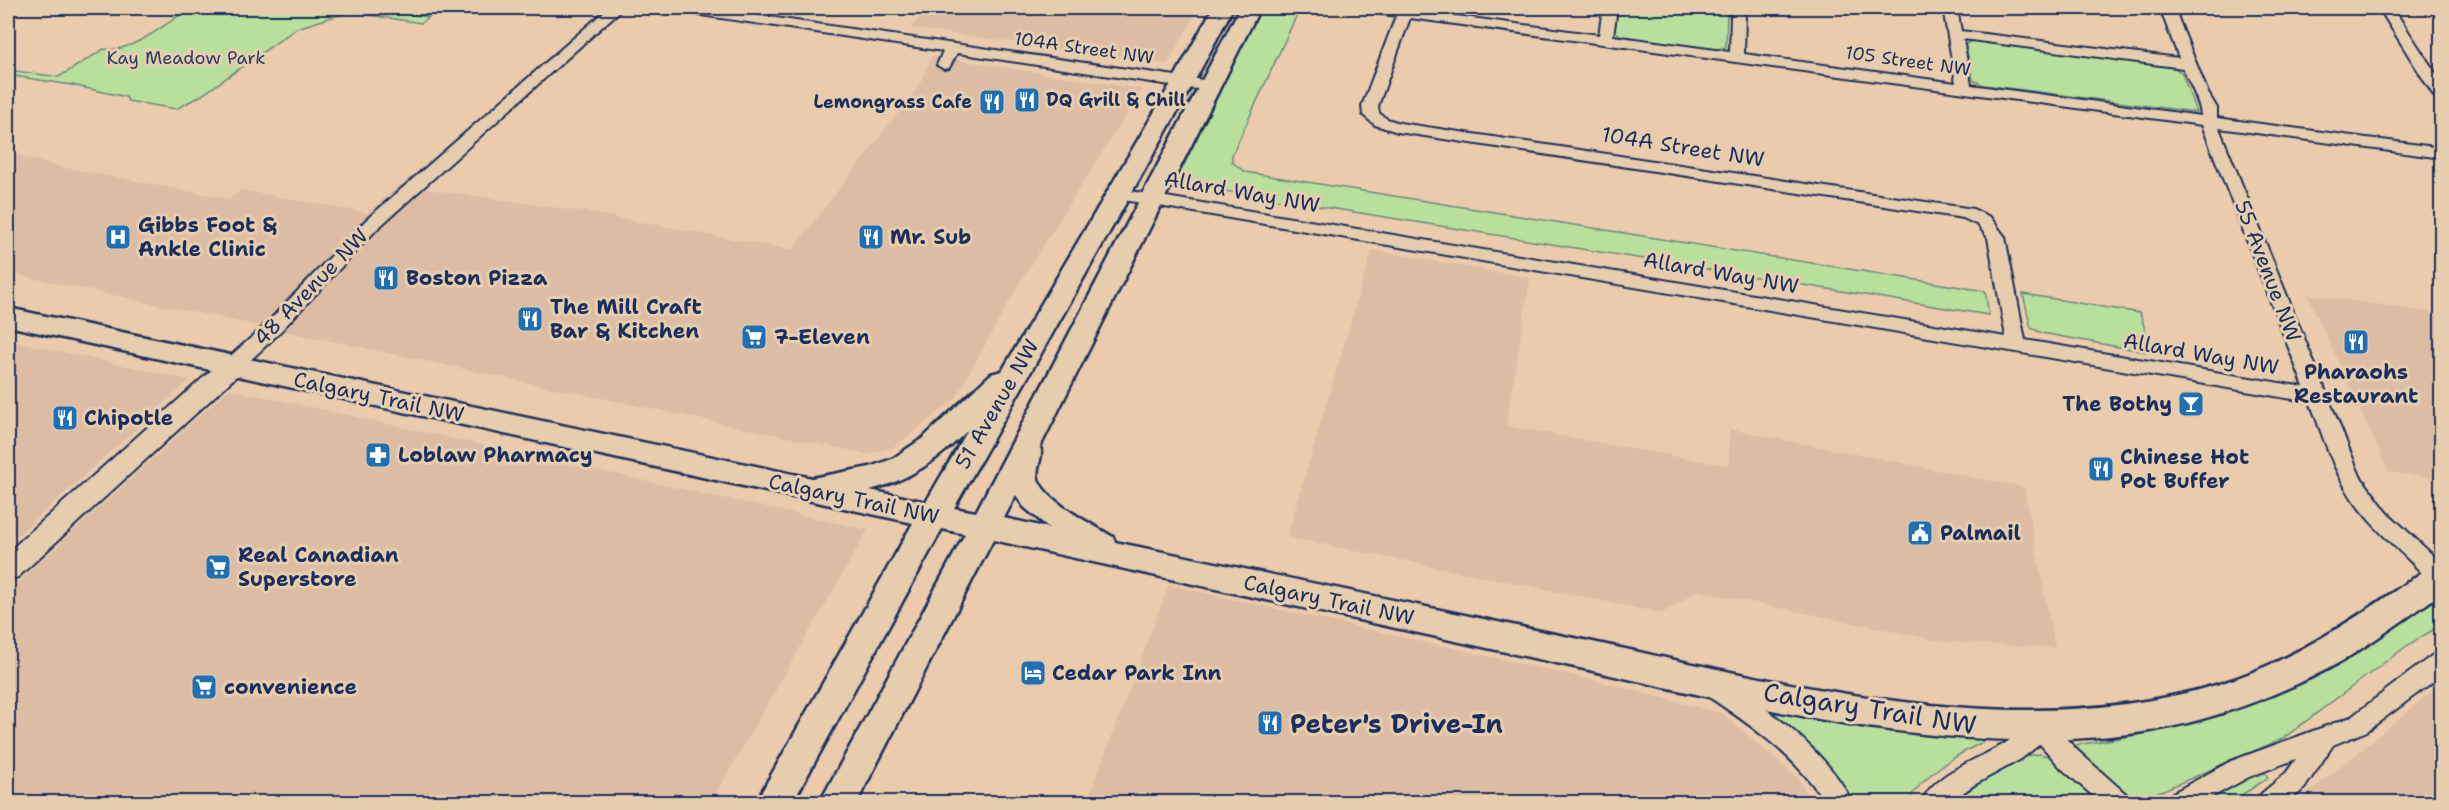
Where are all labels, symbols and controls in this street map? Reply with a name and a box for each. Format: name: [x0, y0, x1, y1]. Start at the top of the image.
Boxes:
street label: 104A Street NW: [1013, 26, 1155, 70]
street label: 105 Street NW: [1844, 40, 1972, 82]
park label: Kay Meadow Park: [106, 46, 266, 70]
restaurant icon: DQ Grill & Chill: [1012, 85, 1042, 115]
restaurant icon: Lemongrass Cafe: [977, 87, 1007, 117]
place label: DQ Grill & Chill: [1046, 88, 1186, 112]
place label: Lemongrass Cafe: [813, 90, 972, 114]
street label: 104A Street NW: [1600, 120, 1766, 174]
street label: Allard Way NW: [1162, 165, 1322, 219]
street label: 55 Avenue NW: [2228, 196, 2308, 346]
place label: Gibbs Foot & Ankle Clinic: [138, 211, 278, 263]
hospital icon: Gibbs Foot & Ankle Clinic: [103, 222, 133, 252]
street label: 48 Avenue NW: [248, 222, 374, 352]
restaurant icon: Mr. Sub: [856, 222, 886, 252]
place label: Mr. Sub: [890, 223, 971, 251]
street label: Allard Way NW: [1641, 246, 1801, 300]
restaurant icon: Boston Pizza: [371, 263, 401, 293]
place label: Boston Pizza: [406, 264, 548, 292]
place label: The Mill Craft Bar & Kitchen: [550, 293, 702, 345]
restaurant icon: The Mill Craft Bar & Kitchen: [515, 304, 545, 334]
supermarket icon: 7-Eleven: [739, 322, 769, 352]
place label: 7-Eleven: [774, 323, 870, 351]
street label: Allard Way NW: [2121, 327, 2281, 381]
restaurant icon: Pharaohs Restaurant: [2341, 327, 2371, 357]
street label: 51 Avenue NW: [949, 334, 1045, 474]
place label: Pharaohs Restaurant: [2294, 358, 2418, 410]
street label: Calgary Trail NW: [291, 365, 467, 429]
bar icon: The Bothy: [2176, 389, 2206, 419]
place label: The Bothy: [2062, 390, 2172, 418]
restaurant icon: Chipotle: [50, 403, 80, 433]
place label: Chipotle: [84, 404, 173, 432]
pharmacy icon: Loblaw Pharmacy: [363, 440, 393, 470]
place label: Loblaw Pharmacy: [398, 441, 593, 469]
place label: Chinese Hot Pot Buffer: [2120, 443, 2249, 495]
restaurant icon: Chinese Hot Pot Buffer: [2086, 454, 2116, 484]
street label: Calgary Trail NW: [766, 467, 942, 531]
public building icon: Palmail: [1905, 518, 1935, 548]
place label: Palmail: [1940, 519, 2021, 547]
place label: Real Canadian Superstore: [238, 541, 399, 593]
supermarket icon: Real Canadian Superstore: [203, 552, 233, 582]
street label: Calgary Trail NW: [1241, 568, 1417, 632]
hotel icon: Cedar Park Inn: [1018, 658, 1048, 688]
place label: Cedar Park Inn: [1052, 659, 1222, 687]
supermarket icon: convenience: [189, 672, 219, 702]
place label: convenience: [224, 673, 357, 701]
street label: Calgary Trail NW: [1761, 674, 1979, 742]
place label: Peter's Drive-In: [1290, 706, 1503, 741]
restaurant icon: Peter's Drive-In: [1255, 708, 1285, 738]

